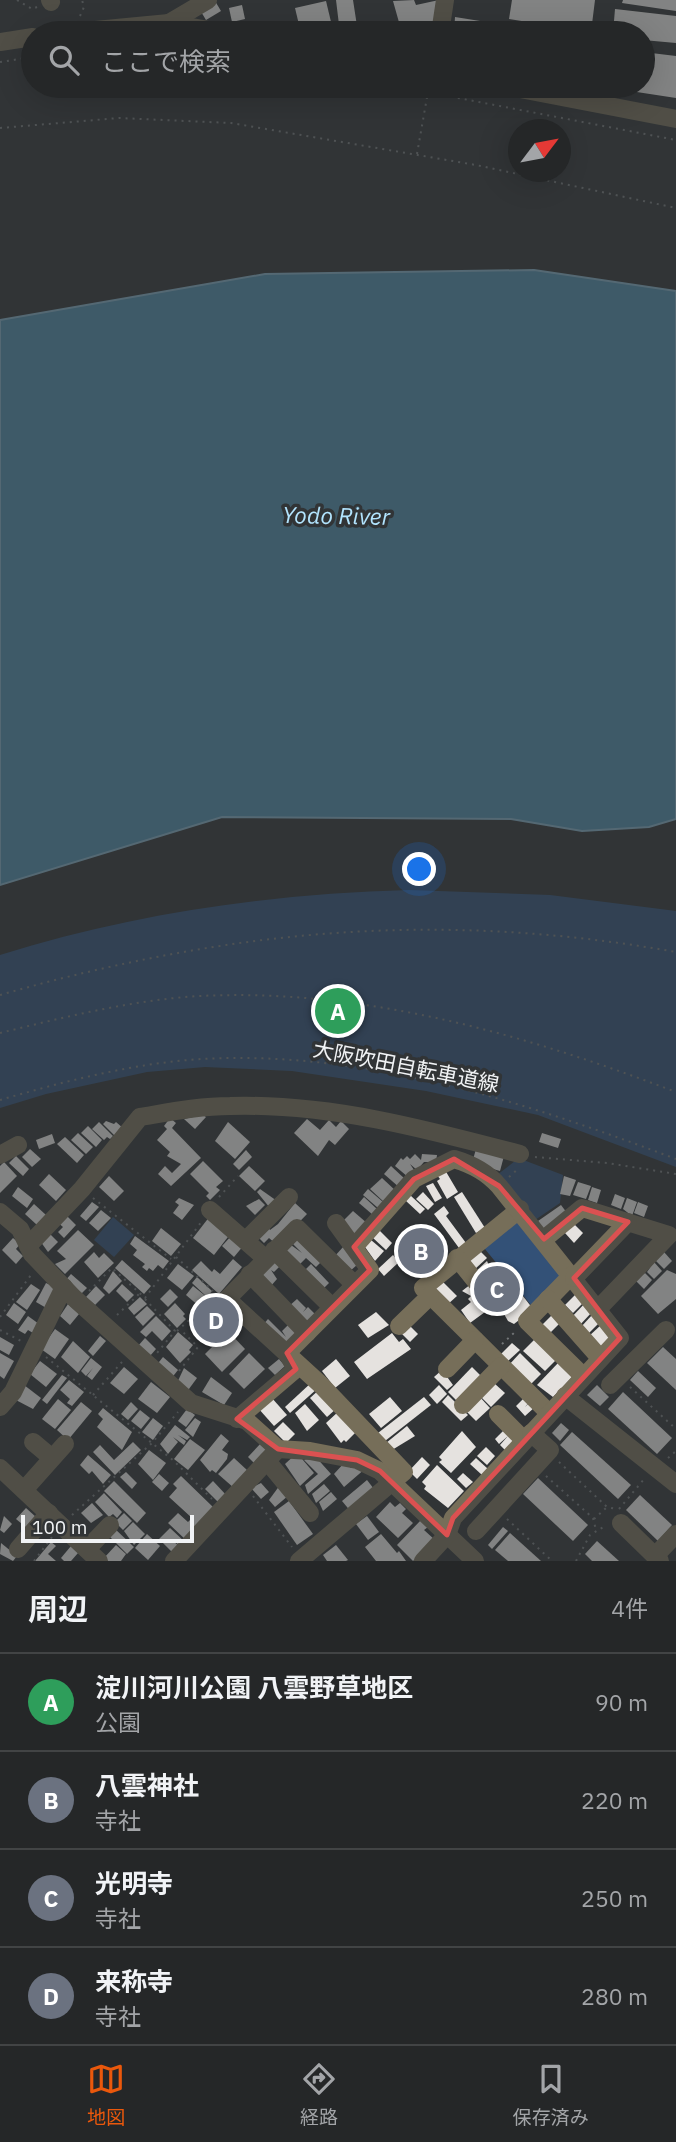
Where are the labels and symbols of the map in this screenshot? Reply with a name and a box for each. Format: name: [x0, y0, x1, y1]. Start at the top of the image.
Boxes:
north arrow: [508, 119, 571, 182]
water label: Yodo River: [282, 499, 391, 531]
your location: [402, 852, 436, 886]
pin: A: [315, 985, 361, 1037]
street label: 大阪吹田自転車道線: [311, 1034, 502, 1098]
pin: B: [398, 1225, 444, 1277]
pin: C: [474, 1263, 520, 1315]
pin: D: [193, 1294, 239, 1346]
scale bar: [21, 1512, 194, 1544]

